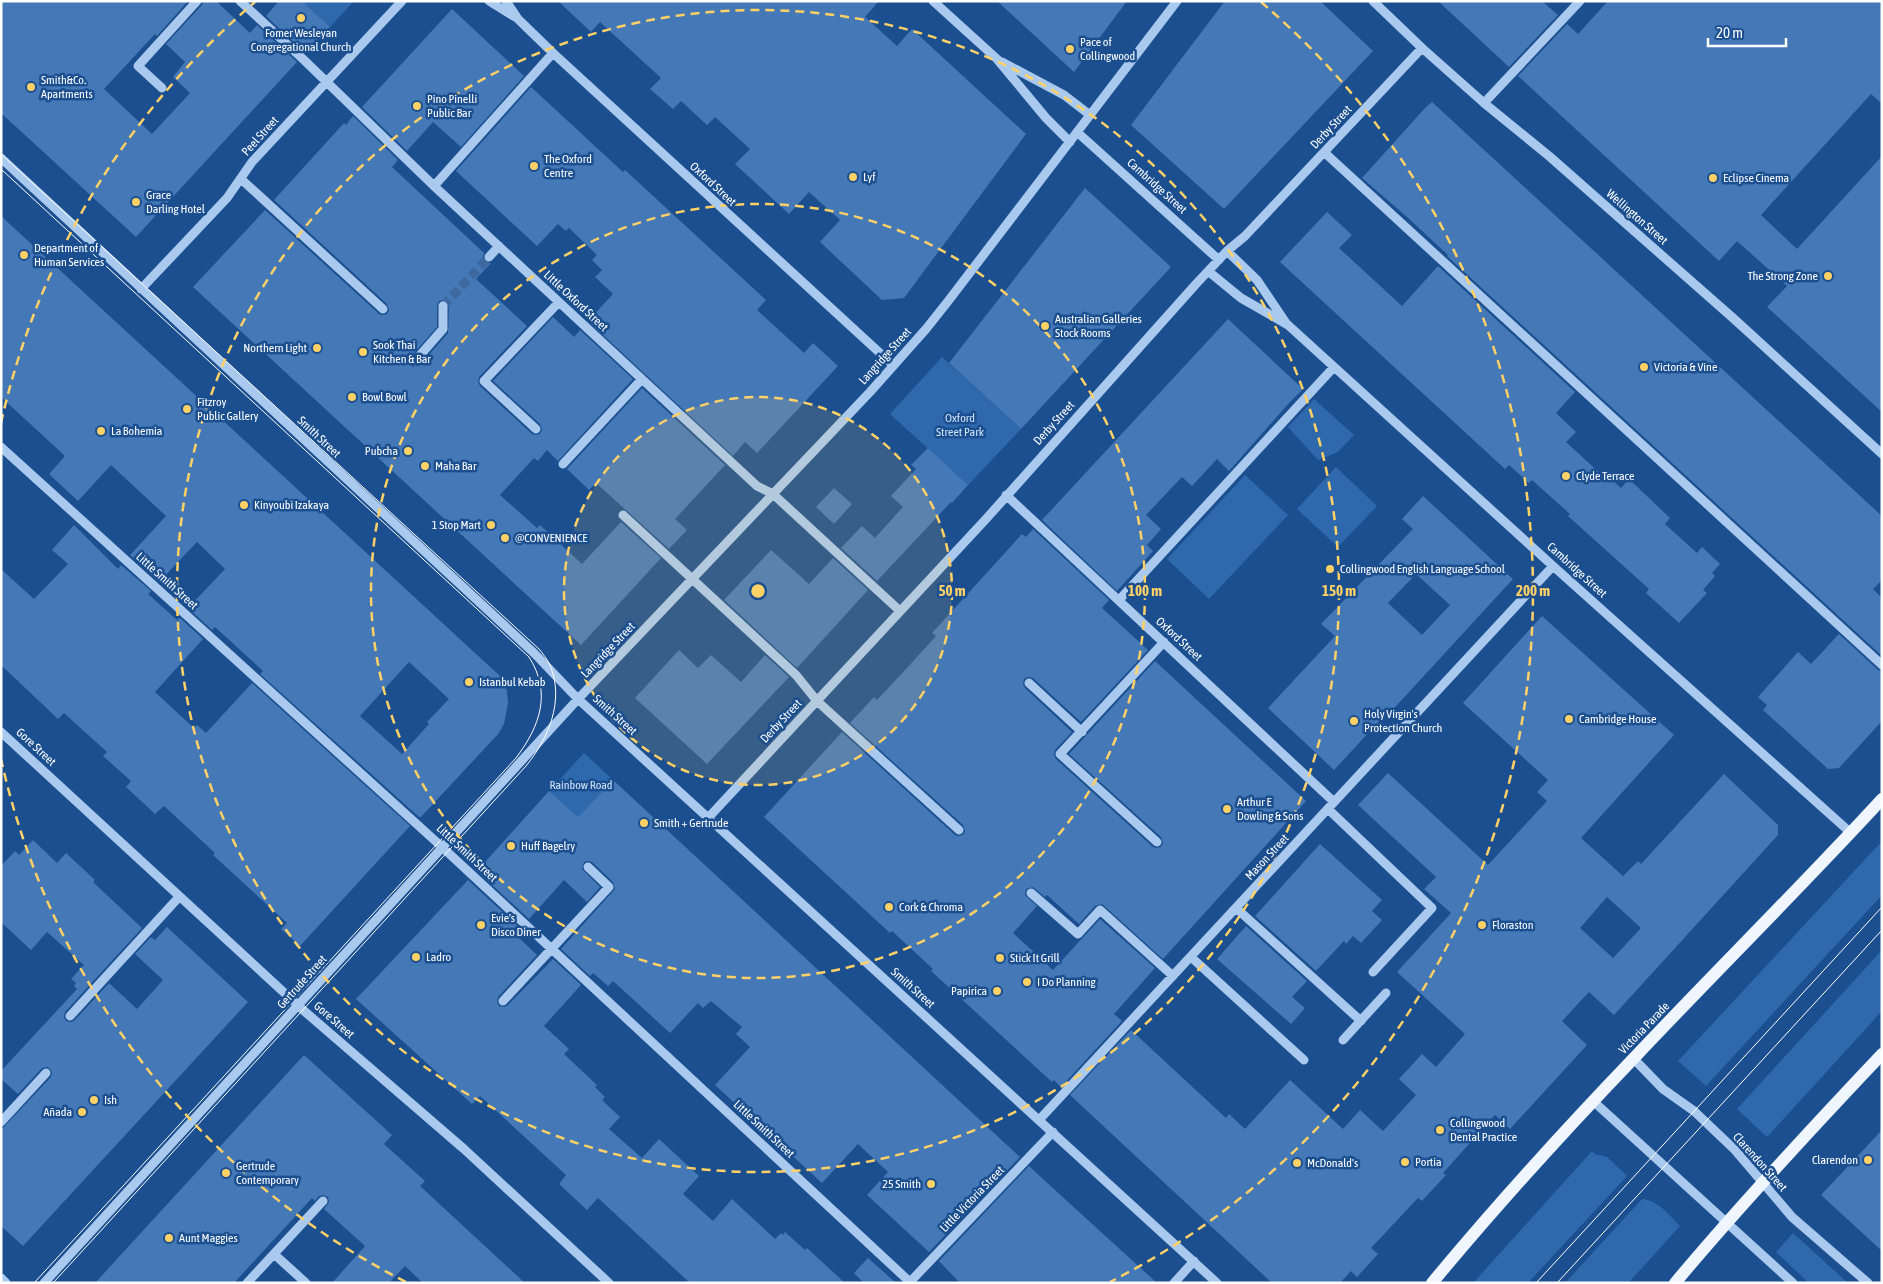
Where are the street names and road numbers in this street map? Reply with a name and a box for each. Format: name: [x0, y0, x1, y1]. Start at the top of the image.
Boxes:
street label: Derby Street: [1307, 102, 1355, 152]
street label: Peel Street: [239, 113, 282, 158]
street label: Cambridge Street: [1124, 155, 1190, 217]
street label: Oxford Street: [687, 159, 739, 209]
street label: Wellington Street: [1603, 187, 1671, 248]
street label: Little Oxford Street: [541, 268, 611, 335]
street label: Langridge Street: [856, 324, 914, 387]
street label: Derby Street: [1031, 398, 1078, 448]
street label: Smith Street: [295, 414, 344, 461]
street label: Cambridge Street: [1544, 539, 1610, 601]
street label: Little Smith Street: [133, 550, 201, 613]
street label: Oxford Street: [1153, 614, 1205, 664]
street label: Langridge Street: [578, 619, 638, 681]
street label: Smith Street: [590, 692, 640, 739]
street label: Derby Street: [757, 696, 805, 746]
street label: Gore Street: [13, 725, 59, 769]
street label: Little Smith Street: [434, 821, 501, 885]
street label: Mason Street: [1242, 831, 1292, 883]
street label: Gertrude Street: [274, 952, 330, 1012]
street label: Smith Street: [888, 965, 938, 1012]
street label: Gore Street: [311, 999, 357, 1042]
street label: Victoria Parade: [1616, 999, 1672, 1057]
street label: Little Smith Street: [731, 1097, 798, 1161]
street label: Clarendon Street: [1730, 1130, 1790, 1195]
street label: Little Victoria Street: [937, 1163, 1007, 1235]

